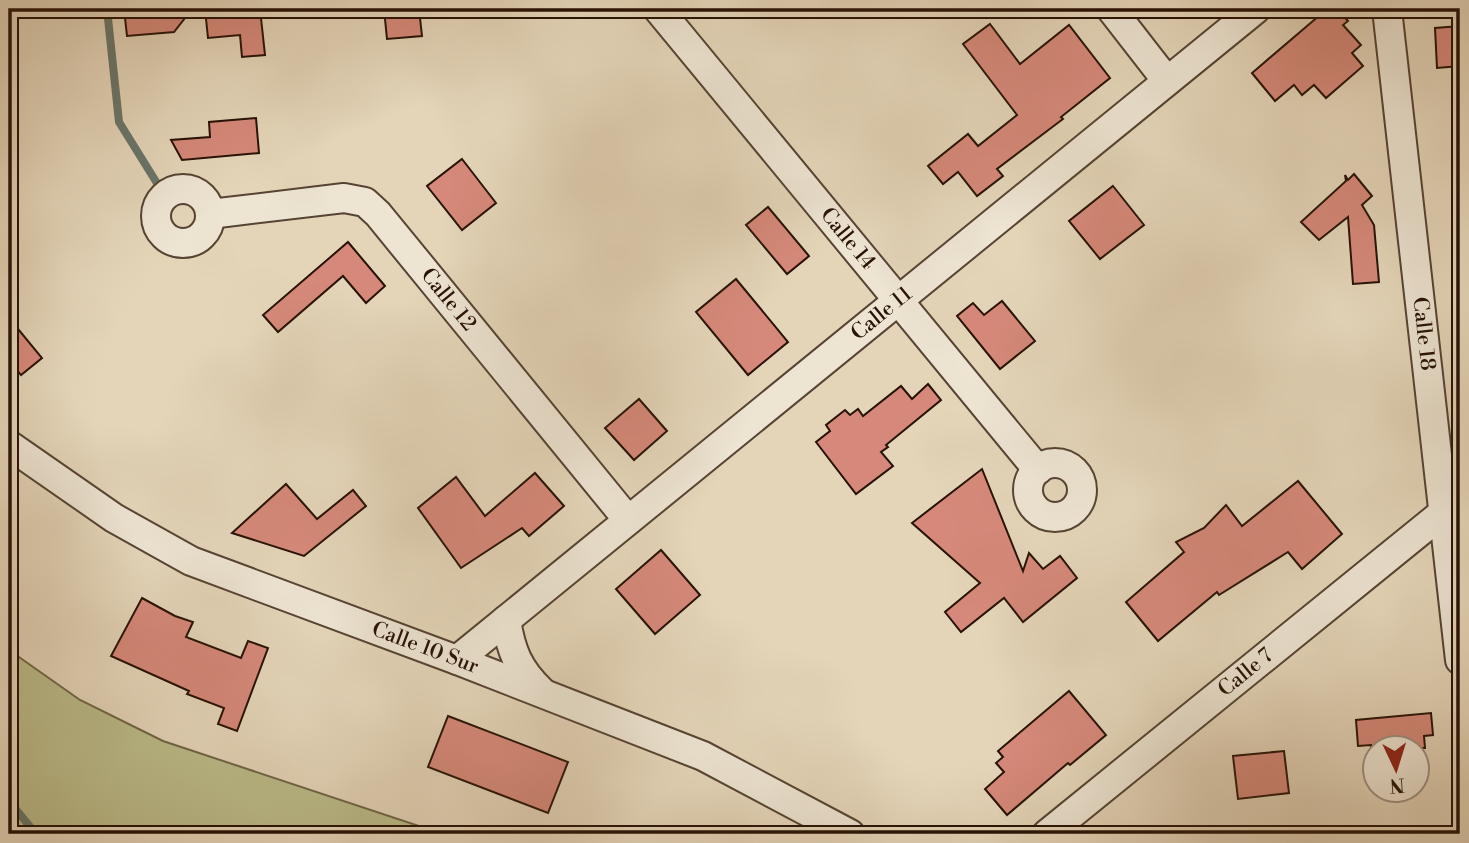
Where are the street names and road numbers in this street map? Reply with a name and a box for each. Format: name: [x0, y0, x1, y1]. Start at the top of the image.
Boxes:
street label: Calle 14: [814, 202, 881, 275]
street label: Calle 12: [415, 263, 482, 337]
street label: Calle 11: [846, 281, 918, 346]
street label: Calle 18: [1406, 296, 1440, 372]
street label: Calle 10 Sur: [368, 616, 482, 680]
street label: Calle 7: [1213, 643, 1279, 703]

